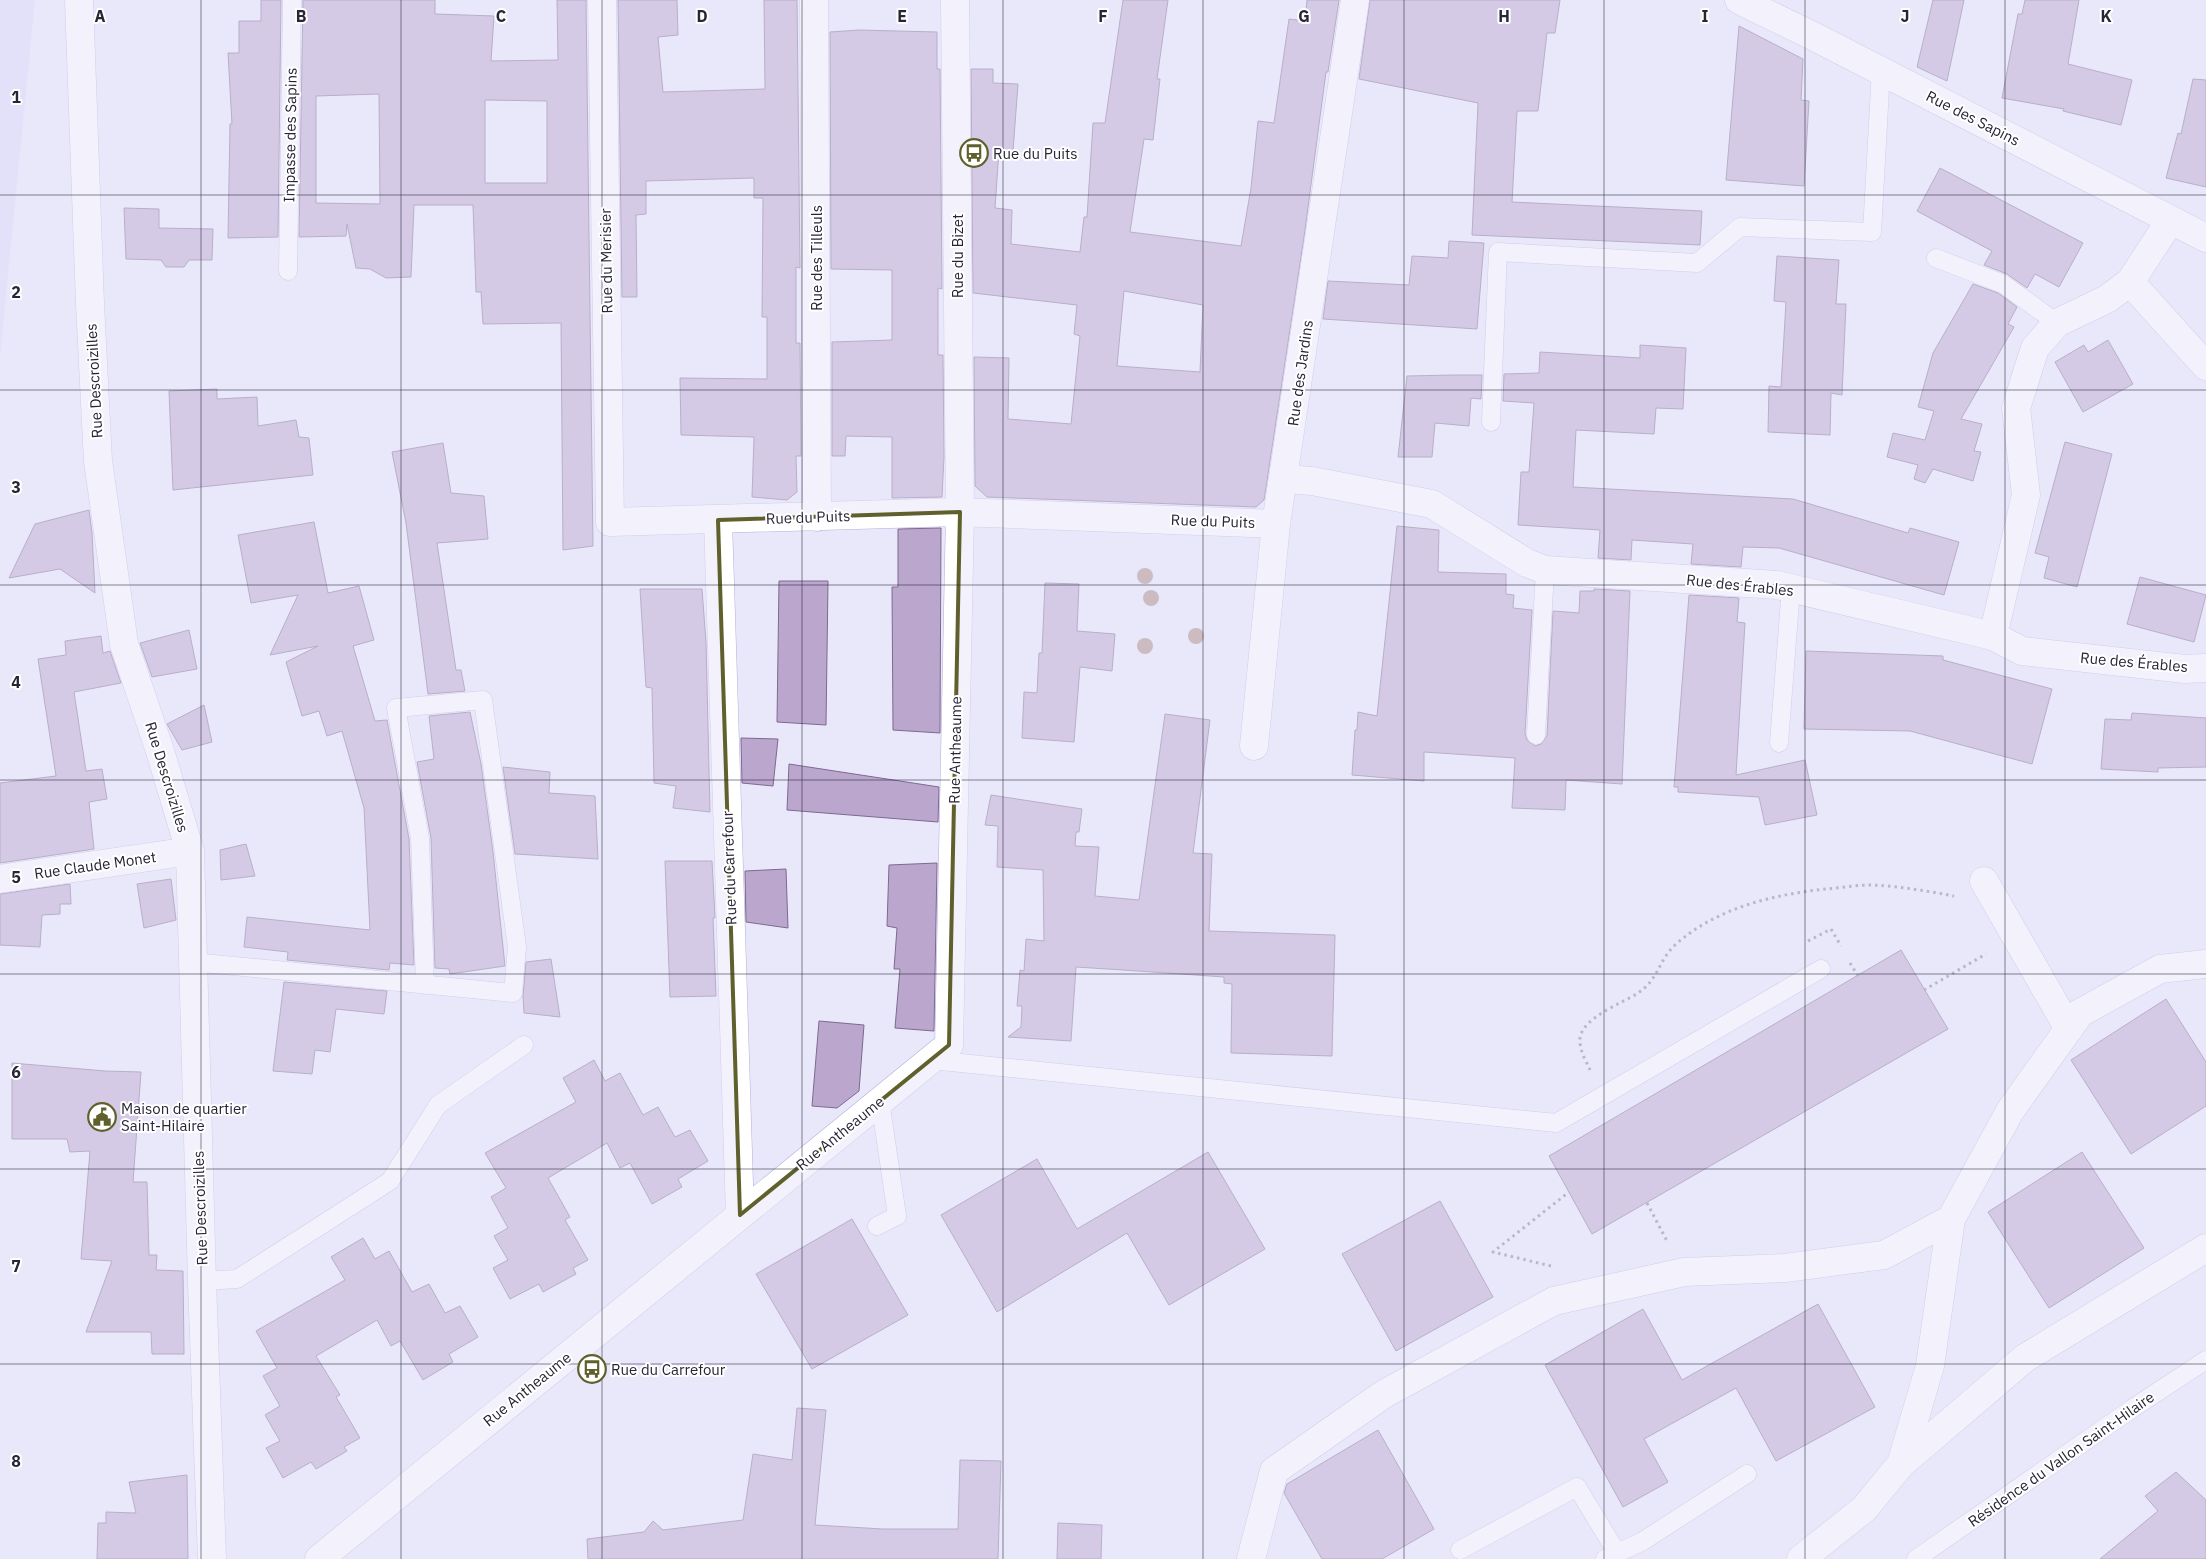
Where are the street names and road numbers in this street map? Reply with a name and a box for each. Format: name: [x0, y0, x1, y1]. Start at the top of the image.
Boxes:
street label: Impasse des Sapins: [279, 67, 301, 203]
street label: Rue des Sapins: [1923, 86, 2023, 150]
street label: Rue des Tilleuls: [807, 205, 826, 311]
street label: Rue du Merisier: [596, 208, 616, 314]
street label: Rue du Bizet: [948, 214, 967, 298]
street label: Rue des Jardins: [1283, 319, 1317, 427]
street label: Rue Descroizilles: [82, 323, 106, 439]
street label: Rue du Puits: [765, 506, 851, 528]
street label: Rue du Puits: [1170, 510, 1256, 532]
street label: Rue des Érables: [1685, 570, 1795, 600]
street label: Rue des Érables: [2079, 648, 2189, 676]
street label: Rue Antheaume: [945, 696, 965, 804]
street label: Rue Descroizilles: [141, 719, 193, 835]
street label: Rue du Carrefour: [717, 810, 740, 925]
street label: Rue Claude Monet: [33, 847, 157, 883]
street label: Rue Antheaume: [792, 1092, 888, 1174]
street label: Rue Descroizilles: [188, 1150, 212, 1266]
street label: Rue Antheaume: [479, 1348, 575, 1430]
street label: Résidence du Vallon Saint-Hilaire: [1964, 1387, 2158, 1531]

